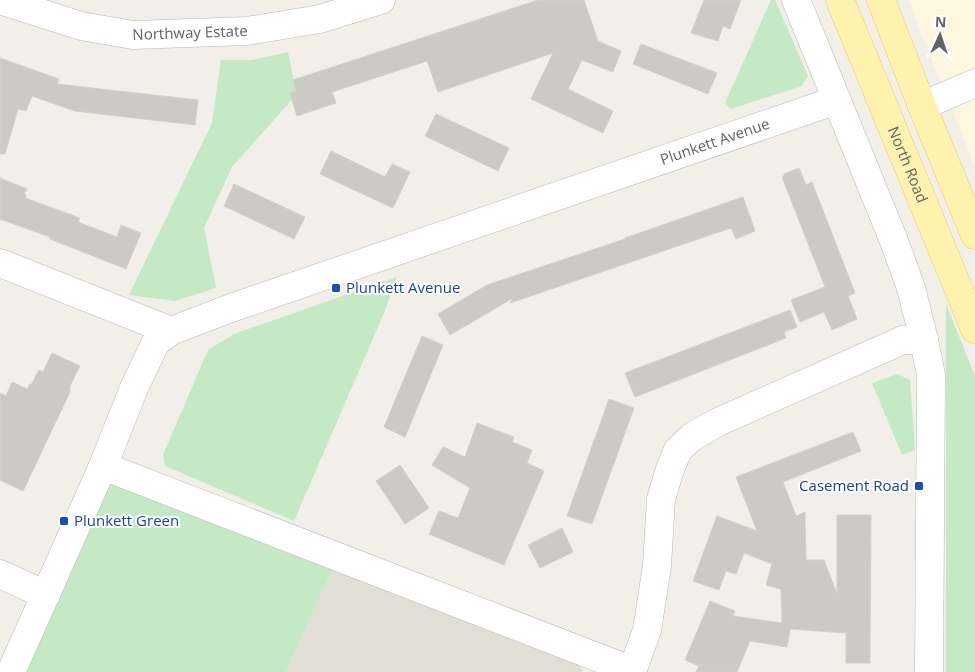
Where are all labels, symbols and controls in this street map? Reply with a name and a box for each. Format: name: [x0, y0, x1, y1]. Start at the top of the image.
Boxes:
north arrow: [915, 10, 965, 60]
text: N: [935, 12, 947, 31]
street label: Northway Estate: [132, 20, 248, 44]
street label: Plunkett Avenue: [657, 113, 772, 169]
street label: North Road: [884, 123, 933, 205]
place label: Plunkett Avenue: [346, 277, 460, 297]
marker: Plunkett Avenue: [330, 282, 342, 294]
place label: Casement Road: [799, 475, 909, 495]
marker: Casement Road: [913, 480, 925, 492]
place label: Plunkett Green: [74, 510, 179, 530]
marker: Plunkett Green: [58, 515, 70, 527]

